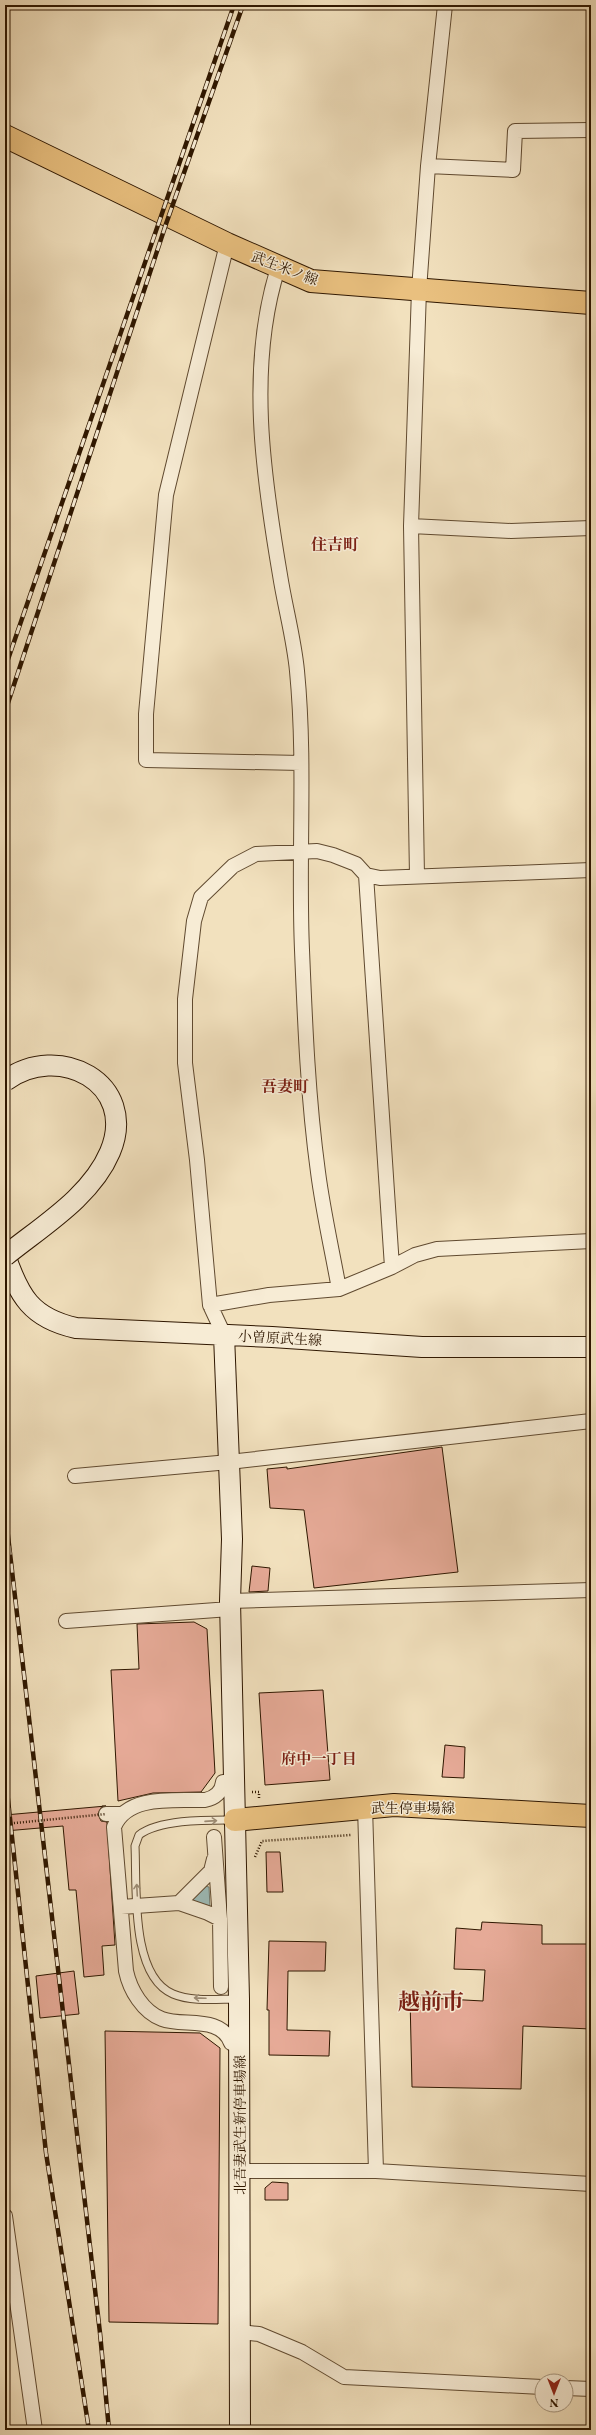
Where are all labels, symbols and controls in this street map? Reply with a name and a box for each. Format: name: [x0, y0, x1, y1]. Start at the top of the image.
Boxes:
street label: 武生米ノ線: [249, 247, 321, 289]
district label: 住吉町: [311, 534, 359, 555]
district label: 吾妻町: [261, 1076, 309, 1097]
street label: 小曽原武生線: [238, 1327, 322, 1349]
district label: 府中一丁目: [281, 1749, 357, 1768]
street label: 武生停車場線: [371, 1799, 455, 1817]
one-way arrow: [204, 1817, 217, 1824]
one-way arrow: [134, 1884, 141, 1897]
district label: 越前市: [398, 1987, 464, 2016]
one-way arrow: [194, 1995, 207, 2002]
street label: 北吾妻武生新停車場線: [231, 2055, 249, 2195]
north arrow: [534, 2373, 574, 2413]
text: N: [549, 2396, 558, 2410]

